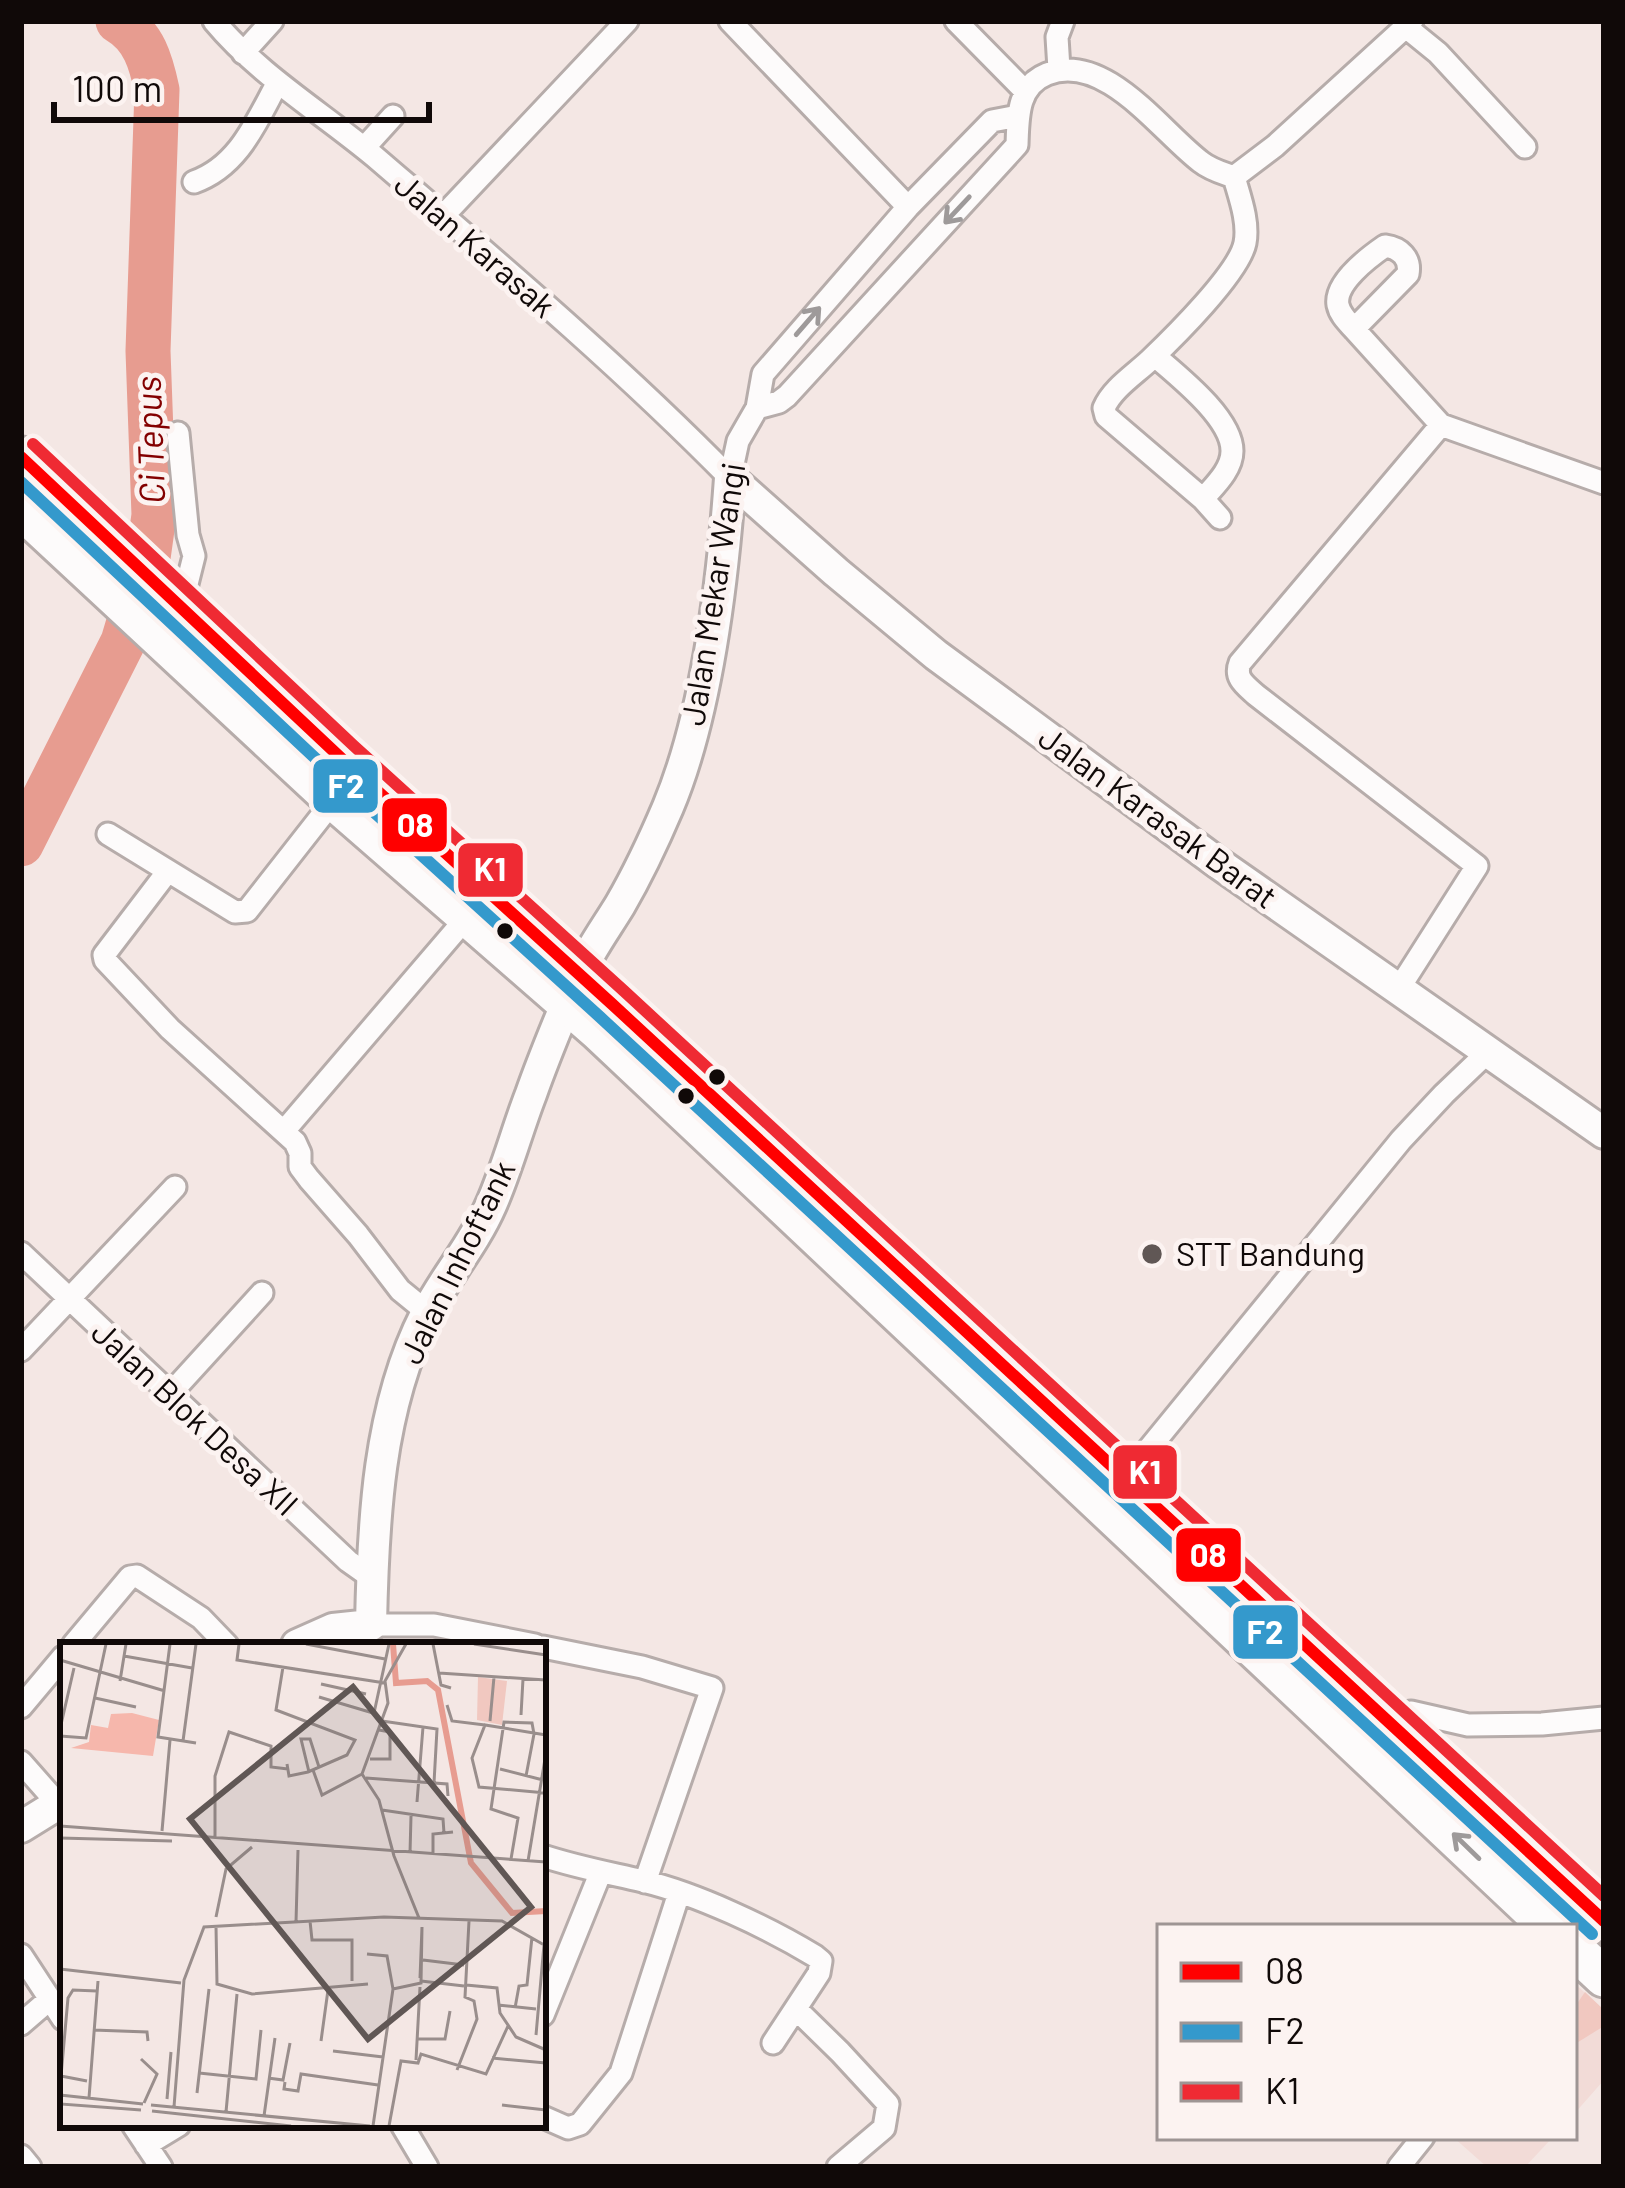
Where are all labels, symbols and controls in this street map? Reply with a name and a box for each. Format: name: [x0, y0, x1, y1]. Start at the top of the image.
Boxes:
scale bar: [54, 48, 429, 122]
text: 100 m: [72, 66, 162, 109]
street label: Jalan Karasak: [387, 164, 564, 325]
one-way arrow: [944, 194, 971, 224]
one-way arrow: [794, 307, 821, 337]
water label: Ci Tepus: [125, 375, 172, 505]
street label: Jalan Mekar Wangi: [671, 459, 753, 728]
street label: Jalan Karasak Barat: [1032, 716, 1285, 916]
line badge: F2: [311, 757, 380, 815]
text: F2: [328, 765, 364, 805]
line badge: 08: [380, 796, 449, 854]
text: 08: [397, 804, 433, 844]
line badge: K1: [456, 841, 525, 899]
text: K1: [474, 848, 506, 888]
unlabelled marker: [494, 920, 516, 942]
unlabelled marker: [706, 1066, 728, 1088]
unlabelled marker: [675, 1085, 697, 1107]
street label: Jalan Inhoftank: [390, 1153, 523, 1370]
place label: STT Bandung: [1176, 1233, 1365, 1273]
marker: STT Bandung: [1139, 1241, 1165, 1267]
street label: Jalan Blok Desa XII: [84, 1311, 307, 1523]
line badge: K1: [1111, 1443, 1179, 1501]
text: K1: [1129, 1451, 1161, 1491]
line badge: 08: [1174, 1526, 1243, 1584]
text: 08: [1190, 1534, 1226, 1574]
line badge: F2: [1231, 1603, 1300, 1661]
text: F2: [1247, 1611, 1283, 1651]
inset map: [60, 1642, 546, 2128]
one-way arrow: [1451, 1833, 1481, 1861]
legend: [1157, 1924, 1577, 2140]
text: 08: [1265, 1948, 1304, 1991]
text: F2: [1265, 2008, 1305, 2051]
text: K1: [1265, 2068, 1300, 2111]

